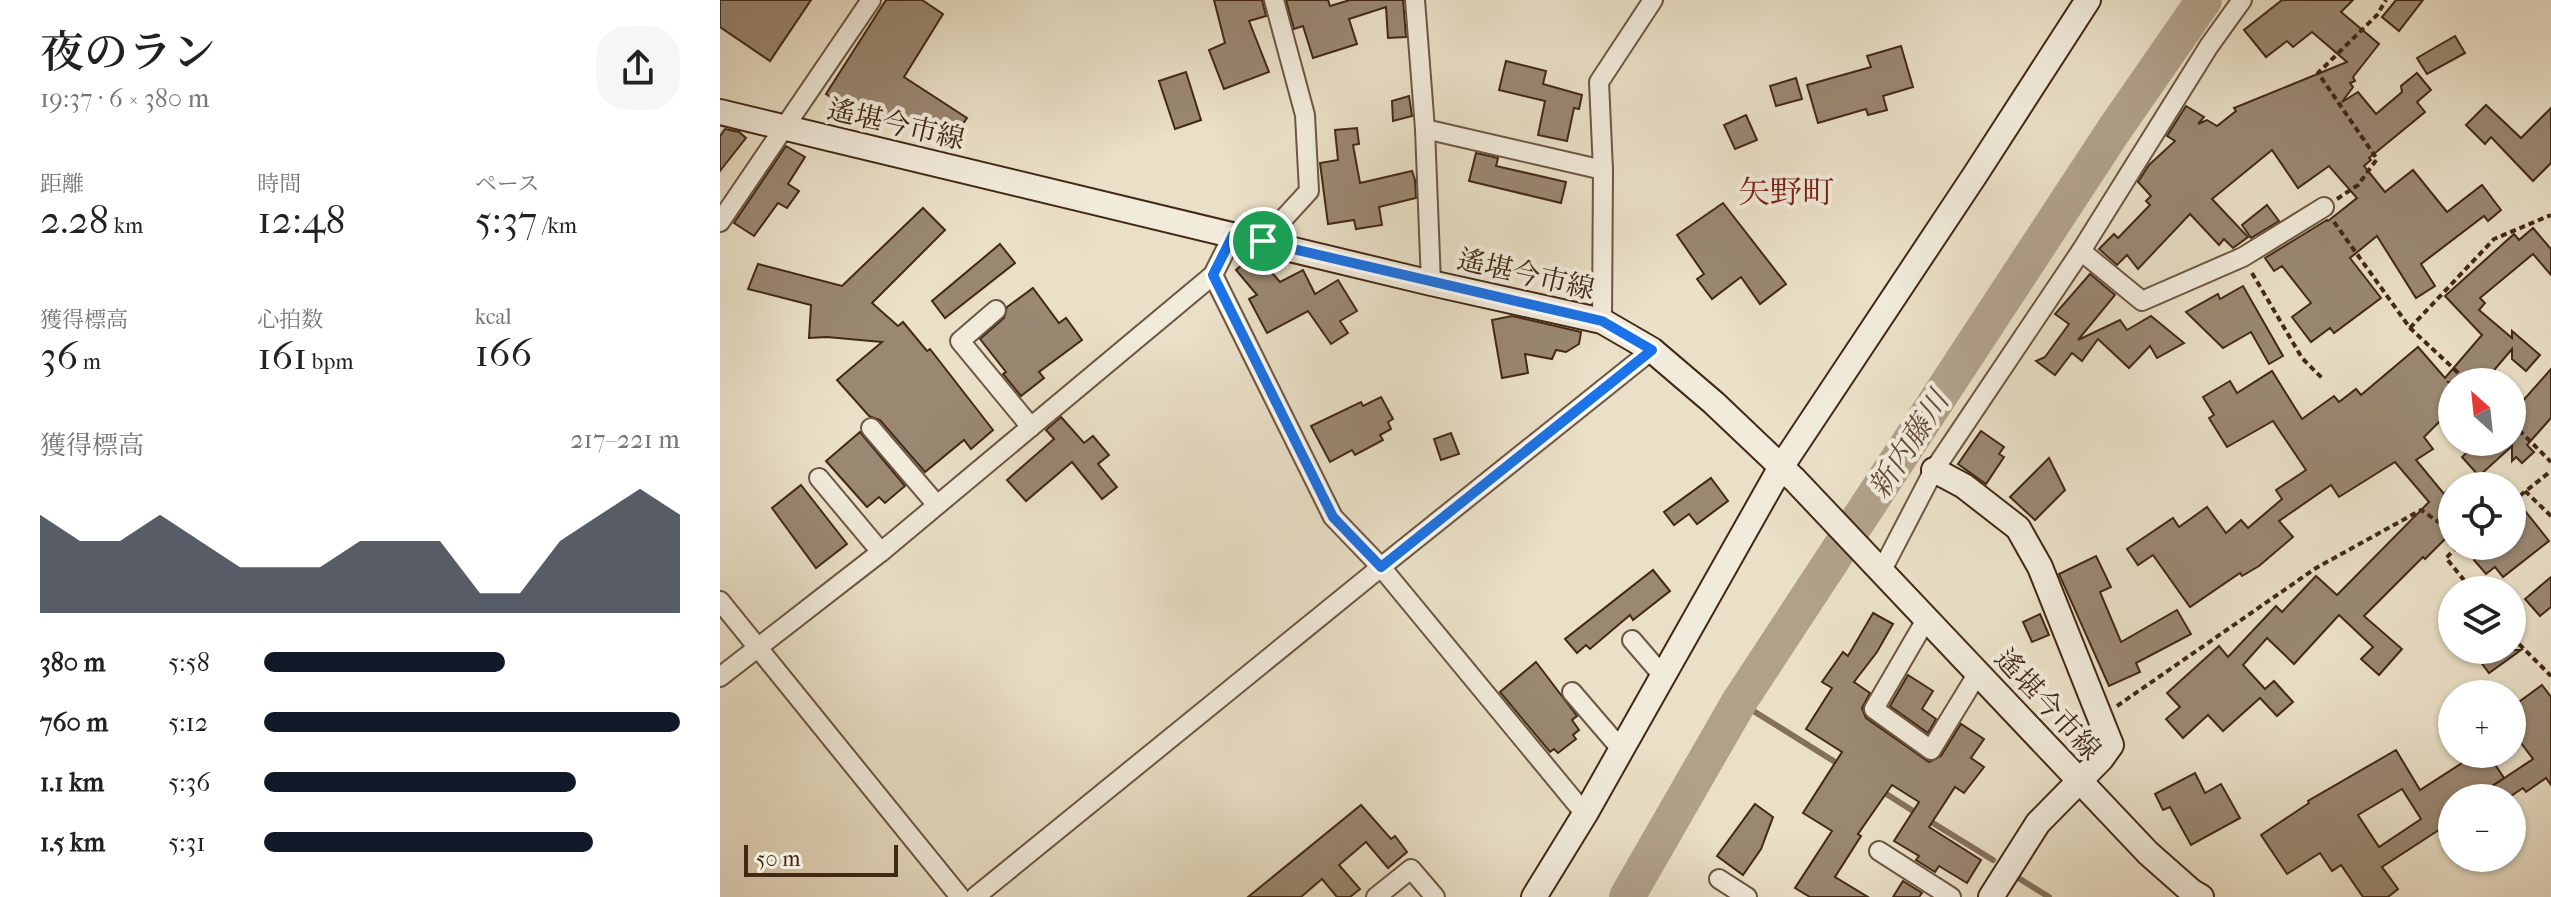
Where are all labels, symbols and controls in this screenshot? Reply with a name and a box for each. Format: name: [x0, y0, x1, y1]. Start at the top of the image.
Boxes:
button: share: [596, 26, 680, 110]
text: 夜のラン: [40, 27, 216, 78]
text: 19:37 · 6 × 380 m: [40, 83, 209, 114]
street label: 遙堪今市線: [824, 92, 968, 156]
text: 距離: [40, 171, 84, 197]
text: 時間: [257, 171, 301, 197]
text: ペース: [475, 171, 540, 197]
district label: 矢野町: [1738, 174, 1834, 211]
text: 2.28: [40, 197, 109, 243]
text: 12:48: [257, 197, 346, 243]
text: 5:37: [475, 197, 537, 243]
pin: [1229, 207, 1297, 275]
text: km: [109, 213, 143, 239]
text: /km: [537, 213, 577, 239]
icon: arrive: [1241, 219, 1285, 263]
street label: 遙堪今市線: [1454, 242, 1598, 306]
text: kcal: [475, 304, 512, 330]
text: 獲得標高: [40, 307, 128, 333]
text: 心拍数: [257, 307, 323, 333]
text: 166: [475, 330, 532, 376]
text: 36: [40, 333, 78, 379]
text: 161: [257, 333, 307, 379]
text: m: [78, 349, 101, 375]
text: bpm: [307, 349, 354, 375]
north arrow: [2438, 368, 2526, 456]
map controls: [2438, 368, 2526, 872]
water label: 新内藤川: [1862, 383, 1958, 505]
text: 217–221 m: [570, 424, 680, 455]
text: 獲得標高: [40, 430, 144, 461]
button: locate: [2438, 472, 2526, 560]
button: layers: [2438, 576, 2526, 664]
street label: 遙堪今市線: [1988, 642, 2108, 766]
text: 380 m: [40, 647, 105, 678]
text: 5:58: [168, 647, 210, 678]
button: +: [2438, 680, 2526, 768]
text: 760 m: [40, 707, 108, 738]
text: 5:12: [168, 707, 208, 738]
text: 1.1 km: [40, 767, 104, 798]
text: 5:36: [168, 767, 210, 798]
button: −: [2438, 784, 2526, 872]
text: 1.5 km: [40, 827, 105, 858]
text: 5:31: [168, 827, 205, 858]
scale bar: [744, 841, 898, 877]
text: 50 m: [756, 846, 801, 872]

